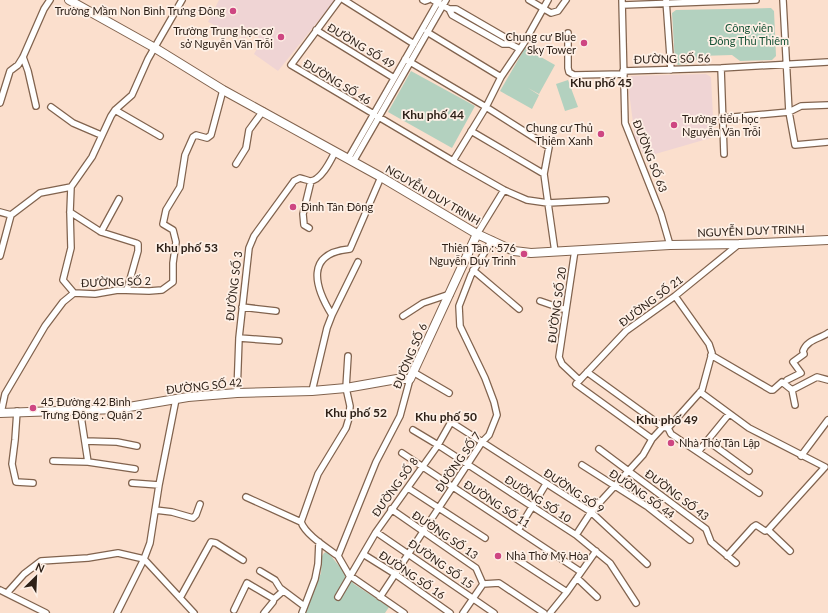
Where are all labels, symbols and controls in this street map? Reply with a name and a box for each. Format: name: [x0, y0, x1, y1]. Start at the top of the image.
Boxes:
place label: Trường Mầm Non Bình Trưng Đông: [55, 4, 225, 17]
marker: Trường Mầm Non Bình Trưng Đông: [228, 6, 238, 16]
street label: ĐƯỜNG SỐ 49: [325, 19, 398, 71]
park label: Công viên Đông Thủ Thiêm: [709, 21, 789, 47]
place label: Trường Trung học cơ sở Nguyễn Văn Trỗi: [173, 24, 273, 50]
place label: Chung cư Blue Sky Tower: [505, 30, 576, 56]
marker: Trường Trung học cơ sở Nguyễn Văn Trỗi: [276, 32, 286, 42]
marker: Chung cư Blue Sky Tower: [579, 38, 589, 48]
street label: ĐƯỜNG SỐ 56: [634, 50, 710, 66]
street label: ĐƯỜNG SỐ 46: [301, 55, 374, 107]
district label: Khu phố 45: [570, 75, 632, 90]
district label: Khu phố 44: [402, 107, 464, 122]
place label: Trường tiểu học Nguyễn Văn Trỗi: [682, 112, 761, 138]
street label: ĐƯỜNG SỐ 63: [631, 117, 671, 194]
marker: Trường tiểu học Nguyễn Văn Trỗi: [669, 120, 679, 130]
place label: Chung cư Thủ Thiêm Xanh: [526, 121, 593, 147]
marker: Chung cư Thủ Thiêm Xanh: [596, 129, 606, 139]
street label: NGUYỄN DUY TRINH: [383, 161, 484, 227]
place label: Đình Tân Đông: [301, 200, 373, 213]
marker: Đình Tân Đông: [288, 202, 298, 212]
street label: NGUYỄN DUY TRINH: [697, 221, 805, 239]
district label: Khu phố 53: [156, 240, 218, 255]
place label: Thiên Tân : 576 Nguyễn Duy Trinh: [429, 241, 516, 267]
marker: Thiên Tân : 576 Nguyễn Duy Trinh: [519, 249, 529, 259]
street label: ĐƯỜNG SỐ 3: [222, 250, 244, 322]
street label: ĐƯỜNG SỐ 20: [544, 265, 568, 344]
street label: ĐƯỜNG SỐ 21: [616, 272, 685, 329]
street label: ĐƯỜNG SỐ 2: [81, 273, 151, 289]
street label: ĐƯỜNG SỐ 6: [389, 321, 429, 391]
street label: ĐƯỜNG SỐ 42: [165, 374, 243, 396]
place label: 45 Đường 42 Bình Trưng Đông . Quận 2: [41, 395, 142, 421]
marker: 45 Đường 42 Bình Trưng Đông . Quận 2: [28, 403, 38, 413]
district label: Khu phố 52: [325, 405, 387, 420]
district label: Khu phố 50: [415, 409, 477, 424]
district label: Khu phố 49: [636, 412, 698, 427]
street label: ĐƯỜNG SỐ 7: [431, 429, 483, 494]
place label: Nhà Thờ Tân Lập: [679, 436, 760, 449]
marker: Nhà Thờ Tân Lập: [666, 438, 676, 448]
street label: ĐƯỜNG SỐ 8: [368, 454, 420, 519]
street label: ĐƯỜNG SỐ 9: [542, 465, 608, 516]
street label: ĐƯỜNG SỐ 44: [607, 466, 678, 521]
street label: ĐƯỜNG SỐ 43: [643, 466, 712, 523]
street label: ĐƯỜNG SỐ 10: [503, 471, 575, 525]
street label: ĐƯỜNG SỐ 11: [462, 476, 533, 530]
street label: ĐƯỜNG SỐ 13: [410, 507, 481, 561]
street label: ĐƯỜNG SỐ 15: [406, 536, 477, 591]
street label: ĐƯỜNG SỐ 16: [377, 547, 448, 601]
place label: Nhà Thờ Mỹ Hòa: [506, 549, 588, 562]
marker: Nhà Thờ Mỹ Hòa: [493, 551, 503, 561]
north arrow: [16, 557, 56, 597]
text: N: [34, 560, 47, 575]

